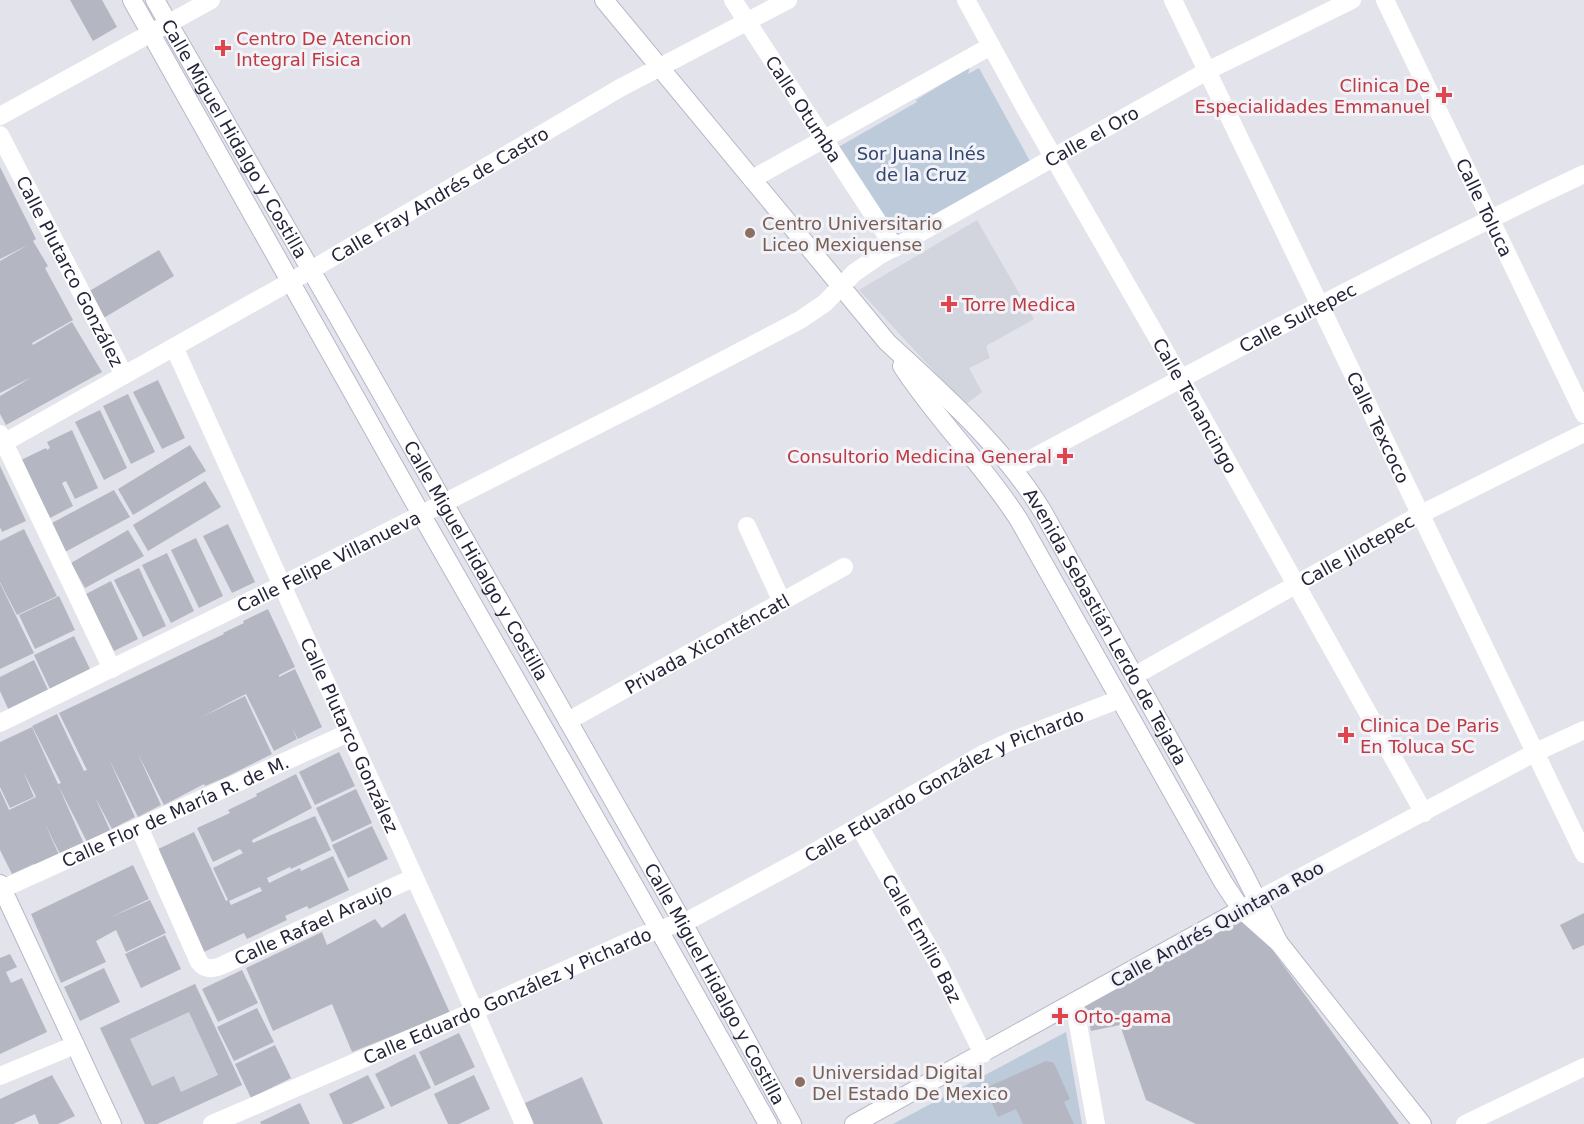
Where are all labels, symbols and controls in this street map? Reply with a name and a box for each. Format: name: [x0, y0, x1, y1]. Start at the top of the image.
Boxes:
street label: Calle Miguel Hidalgo y Costilla: [158, 15, 312, 262]
place label: Centro De Atencion Integral Fisica: [236, 28, 411, 70]
marker: Centro De Atencion Integral Fisica: [214, 39, 232, 57]
street label: Calle Otumba: [762, 52, 847, 166]
place label: Clinica De Especialidades Emmanuel: [1194, 75, 1430, 117]
marker: Clinica De Especialidades Emmanuel: [1435, 86, 1453, 104]
street label: Calle el Oro: [1041, 101, 1142, 171]
street label: Calle Fray Andrés de Castro: [327, 122, 552, 267]
park label: Sor Juana Inés de la Cruz: [857, 143, 985, 185]
street label: Calle Toluca: [1452, 155, 1517, 260]
street label: Calle Plutarco González: [12, 172, 128, 370]
place label: Centro Universitario Liceo Mexiquense: [762, 213, 942, 255]
marker: Centro Universitario Liceo Mexiquense: [743, 226, 757, 240]
street label: Calle Sultepec: [1235, 278, 1359, 356]
place label: Torre Medica: [961, 294, 1076, 315]
marker: Torre Medica: [940, 295, 958, 313]
street label: Calle Tenancingo: [1149, 334, 1242, 477]
street label: Calle Texcoco: [1343, 368, 1414, 486]
street label: Calle Miguel Hidalgo y Costilla: [400, 437, 553, 684]
place label: Consultorio Medicina General: [787, 446, 1052, 467]
marker: Consultorio Medicina General: [1056, 447, 1074, 465]
street label: Avenida Sebastián Lerdo de Tejada: [1020, 484, 1192, 769]
street label: Calle Felipe Villanueva: [233, 506, 424, 616]
street label: Calle Jilotepec: [1296, 510, 1418, 591]
street label: Privada Xiconténcatl: [621, 589, 793, 698]
street label: Calle Plutarco González: [297, 634, 403, 836]
street label: Calle Eduardo González y Pichardo: [800, 704, 1087, 866]
place label: Clinica De Paris En Toluca SC: [1360, 715, 1499, 757]
marker: Clinica De Paris En Toluca SC: [1337, 726, 1355, 744]
street label: Calle Flor de María R. de M.: [58, 751, 292, 871]
street label: Calle Andrés Quintana Roo: [1107, 856, 1327, 992]
street label: Calle Miguel Hidalgo y Costilla: [641, 859, 790, 1108]
street label: Calle Emilio Baz: [878, 870, 966, 1006]
street label: Calle Rafael Araujo: [231, 879, 395, 969]
street label: Calle Eduardo González y Pichardo: [360, 923, 654, 1068]
place label: Orto-gama: [1074, 1006, 1172, 1027]
marker: Orto-gama: [1051, 1007, 1069, 1025]
place label: Universidad Digital Del Estado De Mexico: [812, 1062, 1008, 1104]
marker: Universidad Digital Del Estado De Mexico: [793, 1075, 807, 1089]

